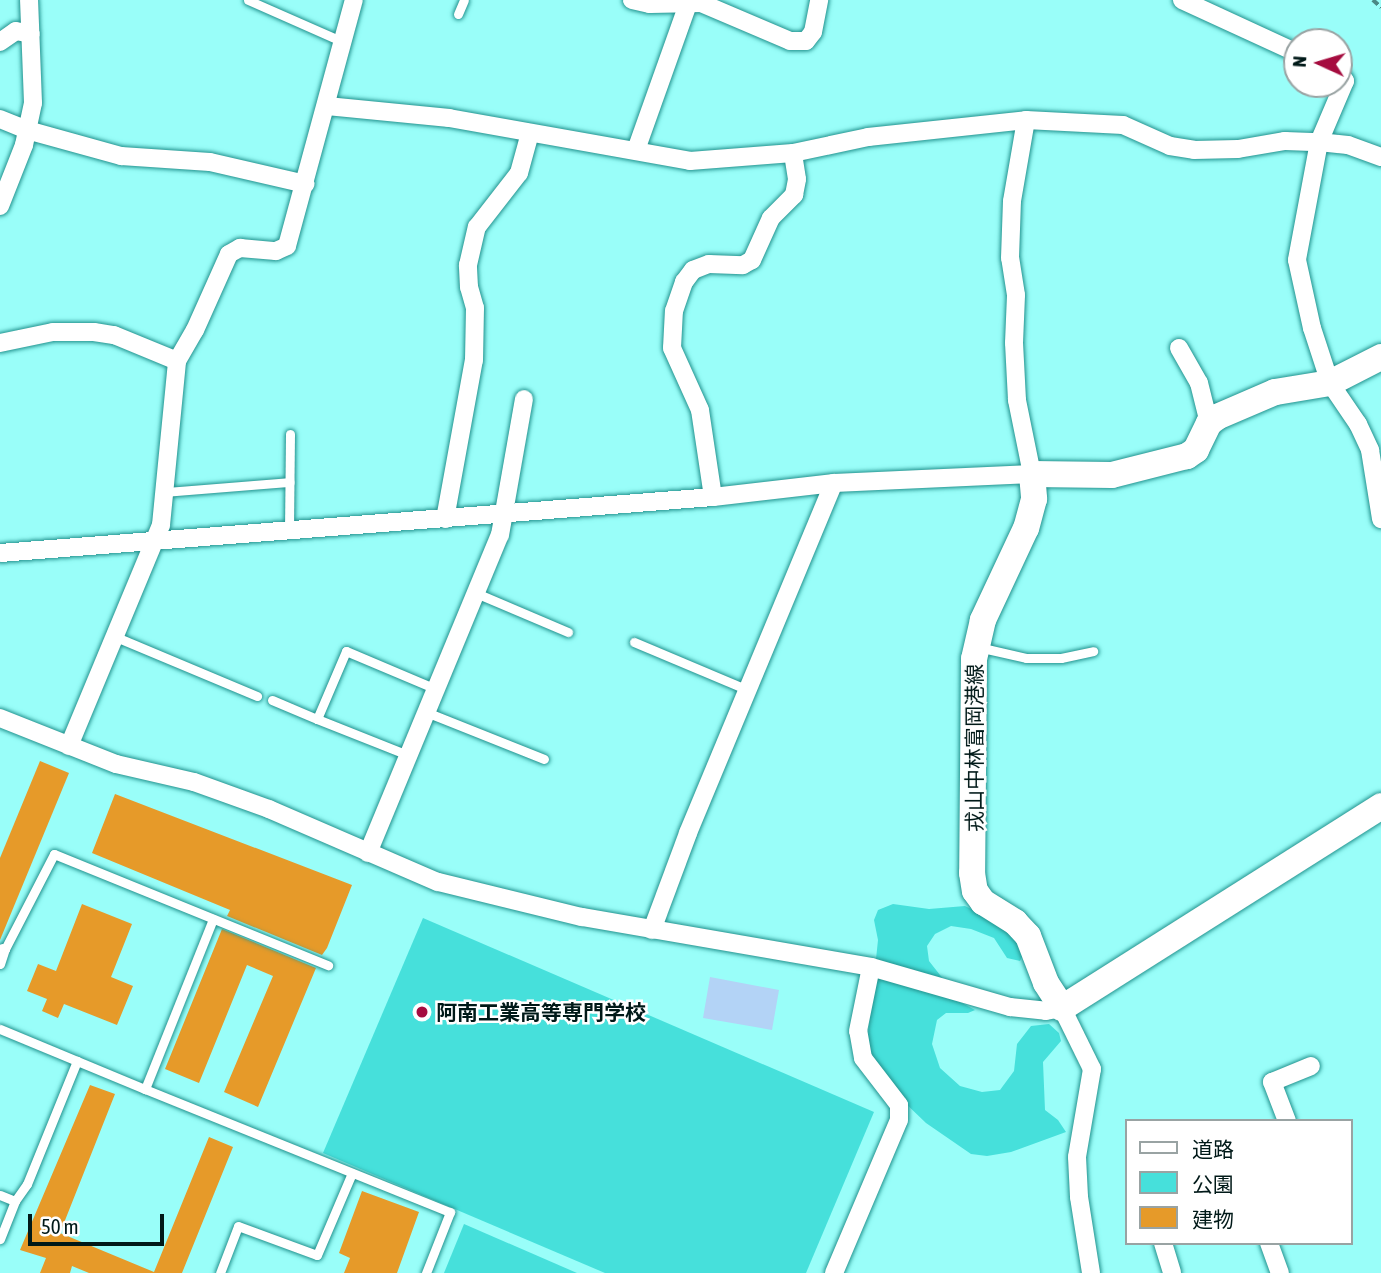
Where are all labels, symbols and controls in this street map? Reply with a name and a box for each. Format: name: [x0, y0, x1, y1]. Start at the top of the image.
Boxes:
north arrow: [1283, 28, 1353, 98]
text: N: [1288, 55, 1310, 68]
street label: 戎山中林富岡港線: [961, 664, 987, 832]
place label: 阿南工業高等専門学校: [436, 999, 646, 1025]
marker: 阿南工業高等専門学校: [414, 1004, 430, 1020]
legend: [1126, 1119, 1353, 1245]
text: 道路: [1192, 1137, 1234, 1161]
text: 公園: [1192, 1172, 1234, 1196]
scale bar: [32, 1200, 168, 1244]
text: 建物: [1192, 1207, 1234, 1231]
text: 50 m: [41, 1214, 79, 1238]

